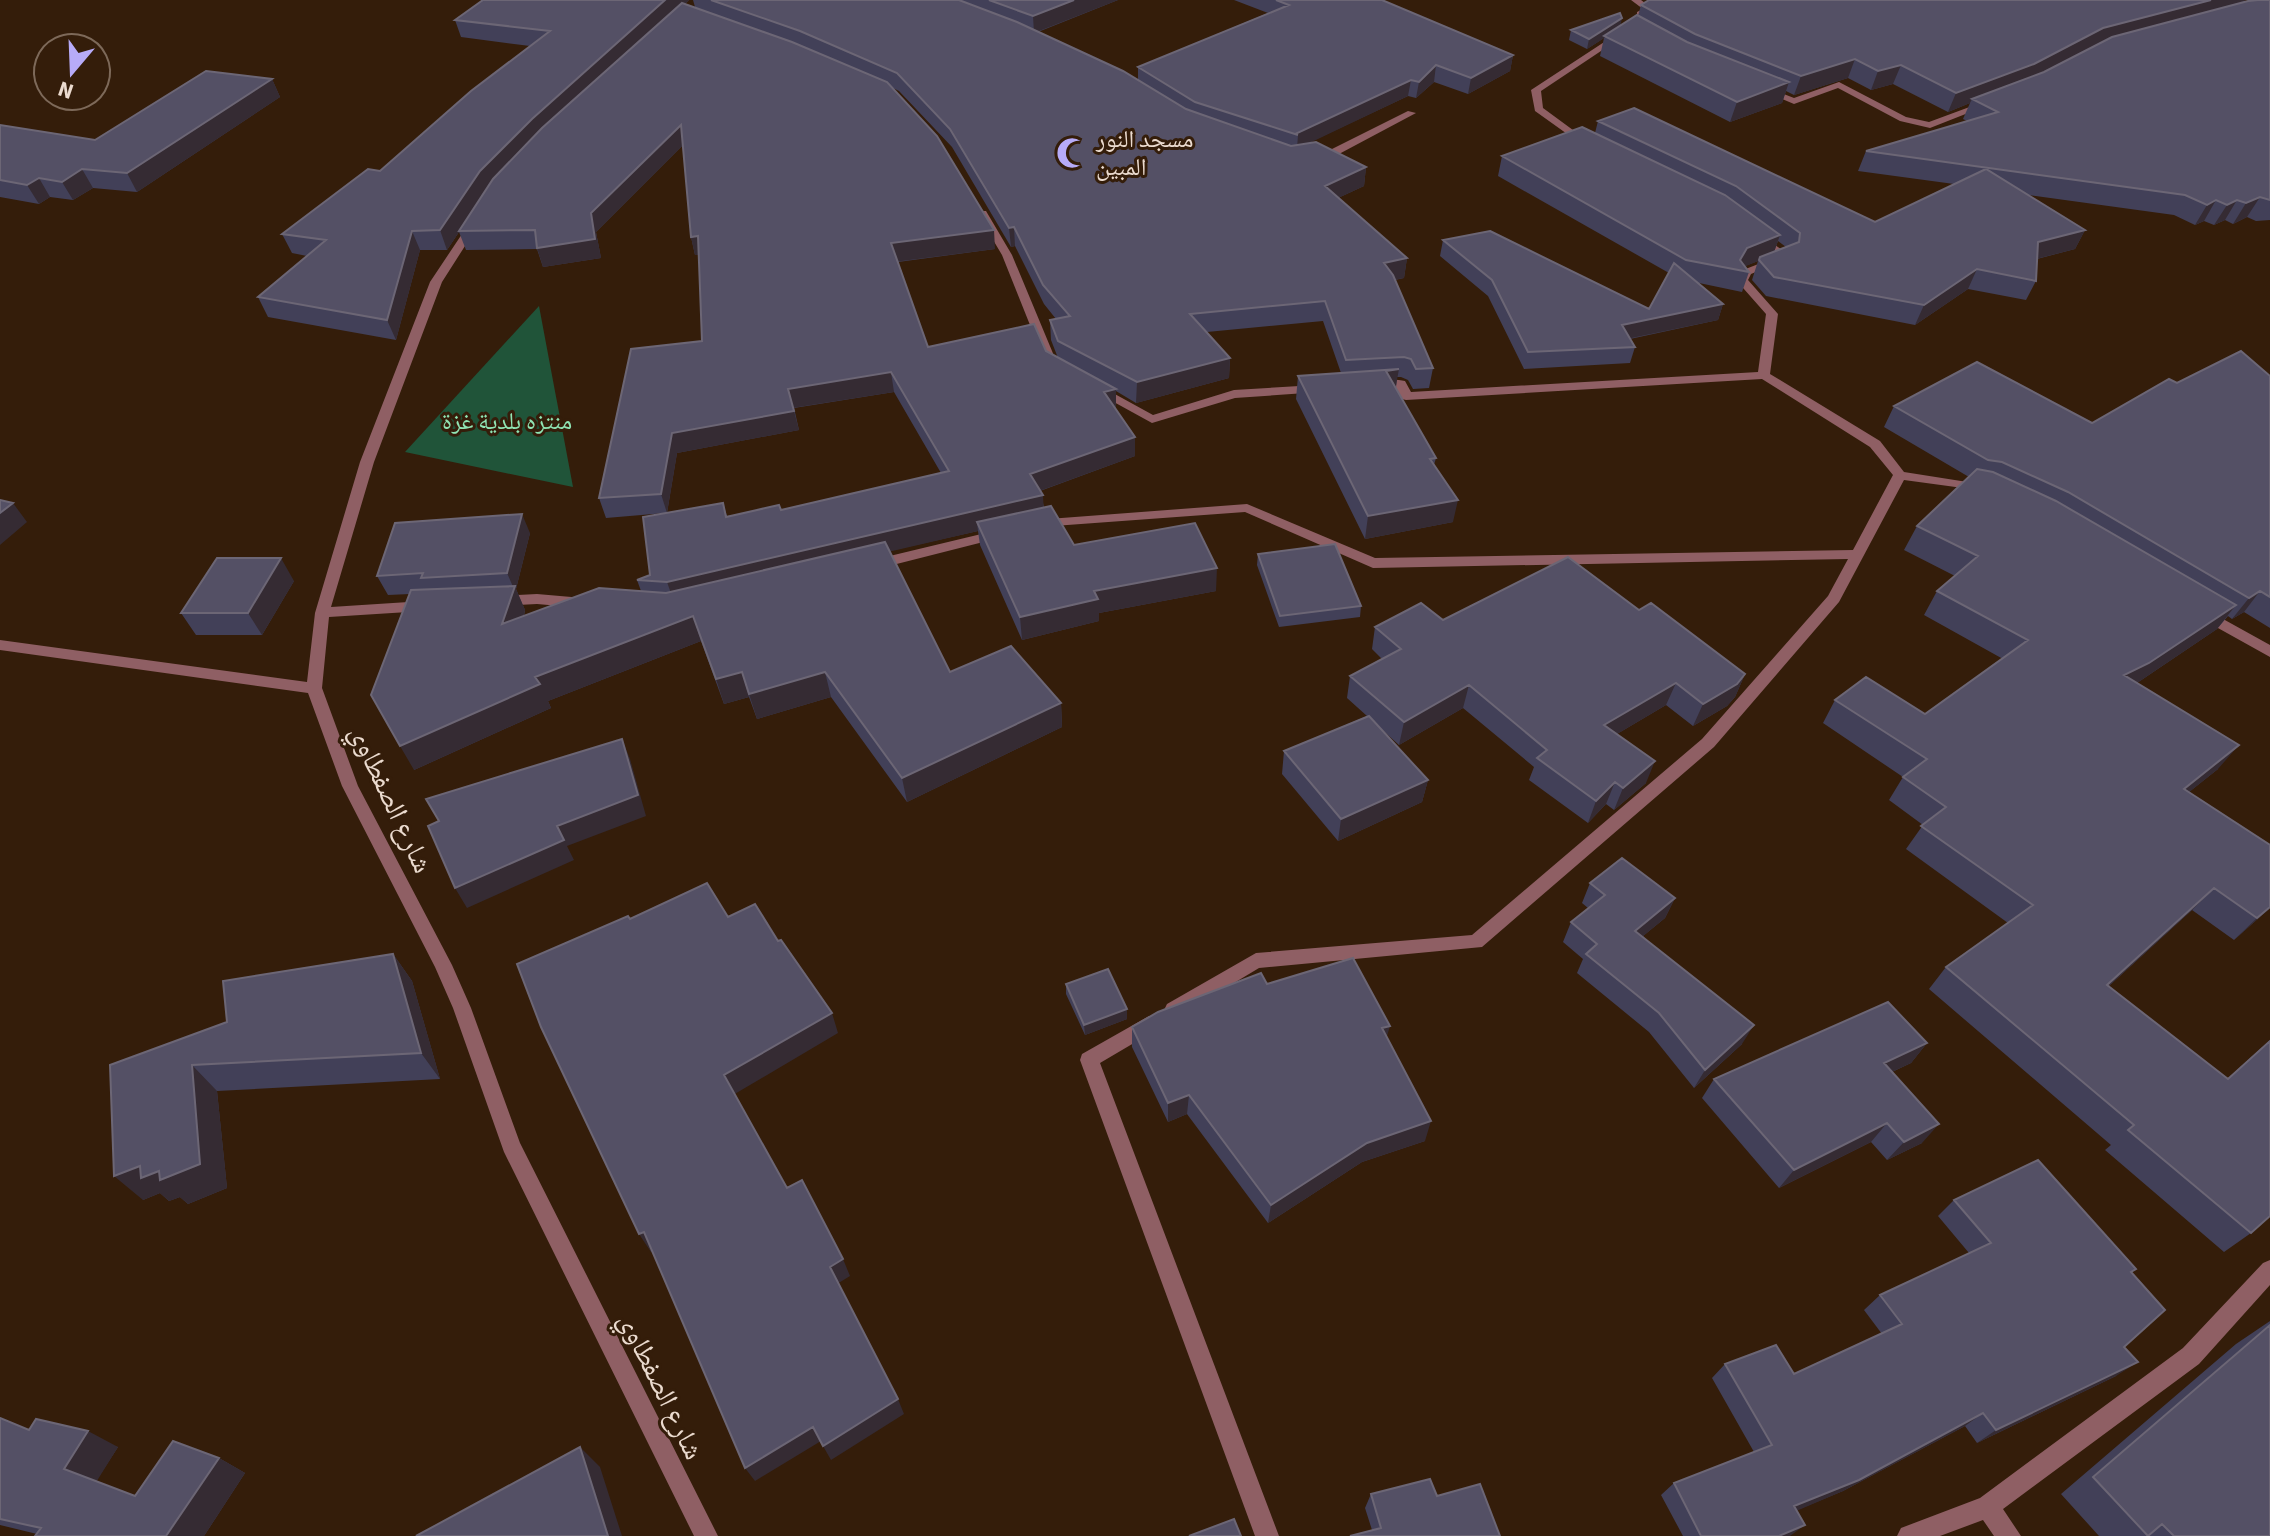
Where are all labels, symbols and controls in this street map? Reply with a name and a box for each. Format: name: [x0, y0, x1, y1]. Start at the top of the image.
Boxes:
north arrow: [32, 32, 112, 112]
text: N: [54, 72, 78, 107]
place label: مسجد النور المبين: [1095, 122, 1193, 185]
mosque icon: مسجد النور المبين: [1055, 136, 1089, 170]
park label: منتزه بلدية غزة: [442, 404, 572, 439]
street label: شارع الصفطاوي: [337, 718, 443, 880]
street label: شارع الصفطاوي: [606, 1306, 714, 1467]

